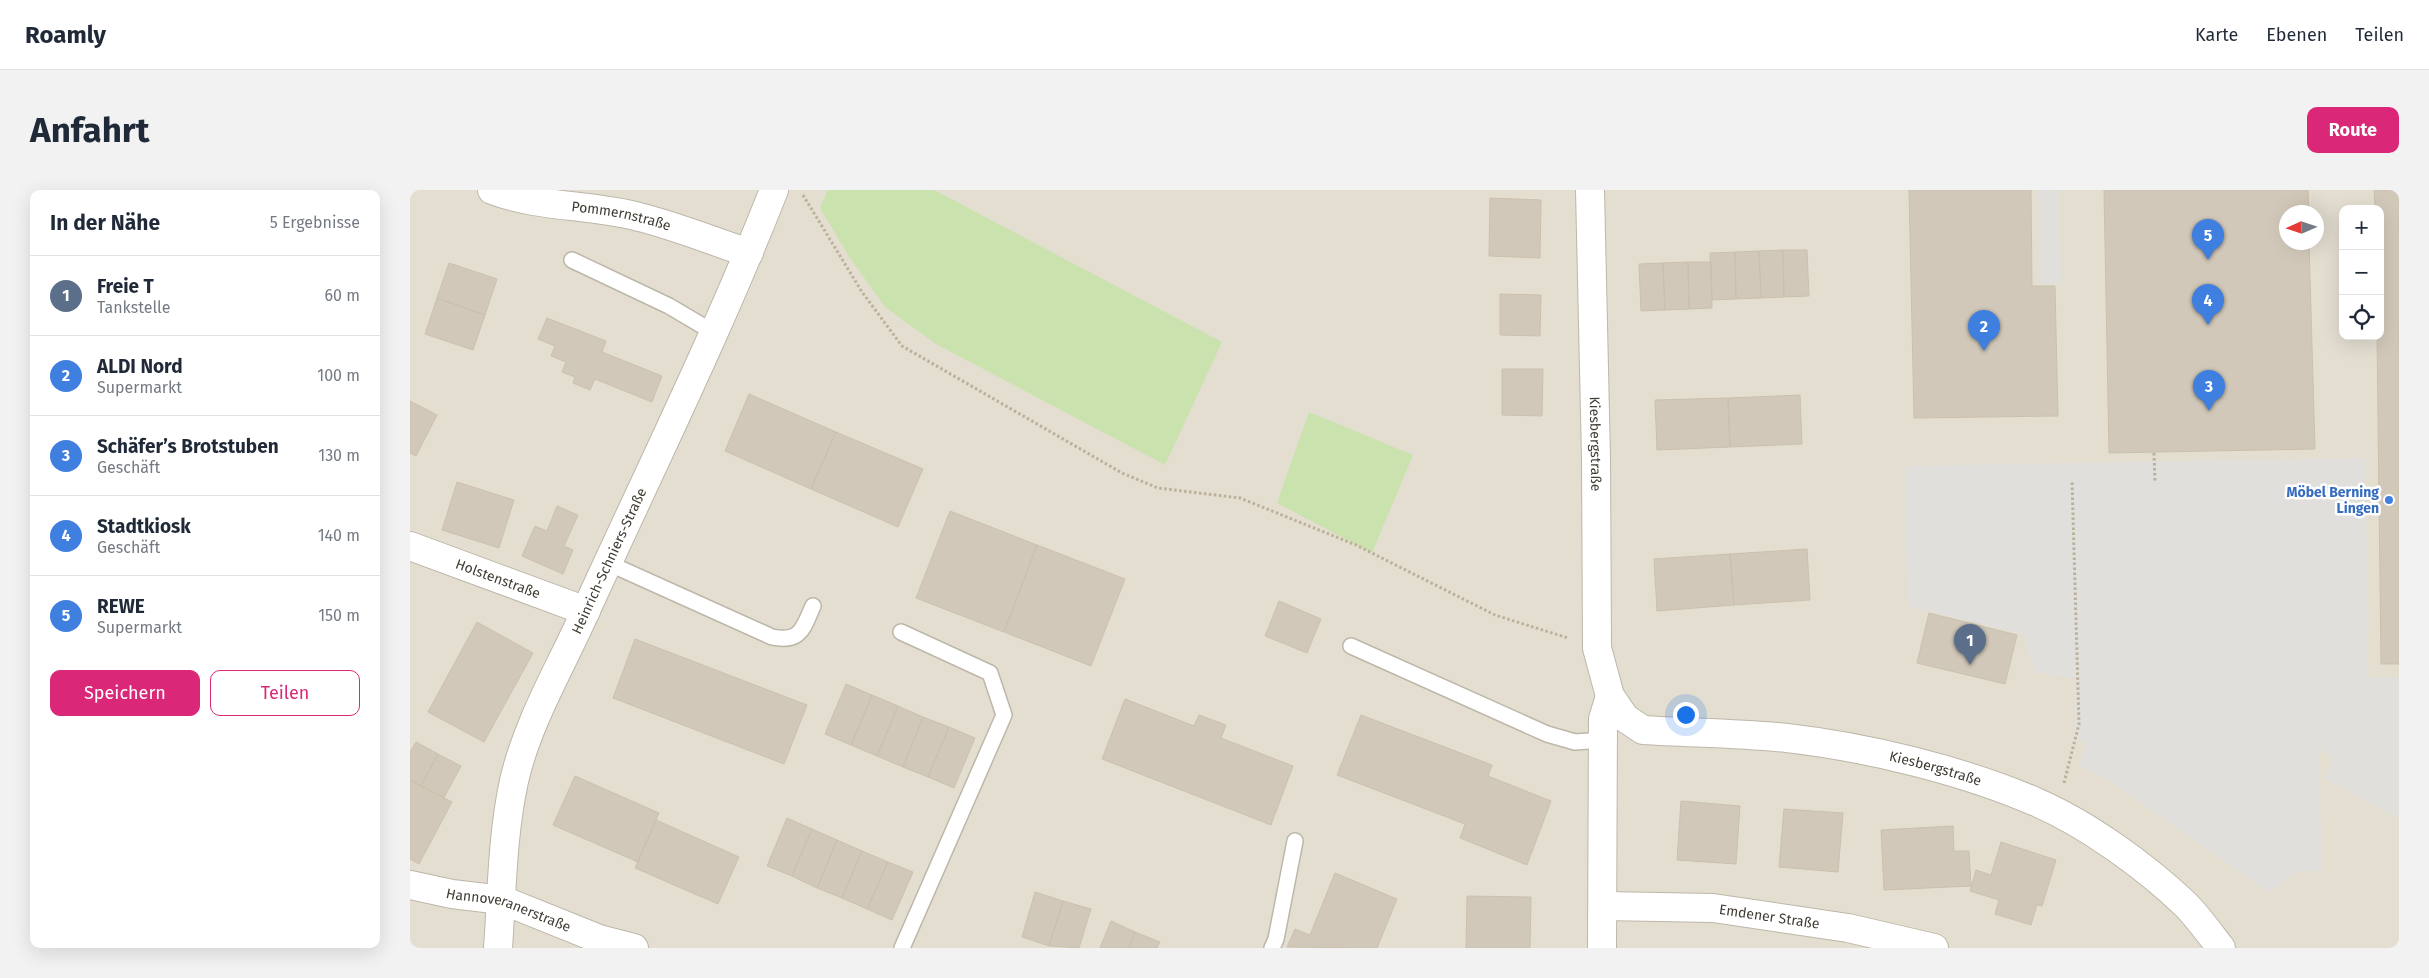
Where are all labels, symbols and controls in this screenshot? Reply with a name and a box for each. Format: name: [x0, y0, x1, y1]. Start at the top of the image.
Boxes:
text: Roamly: [25, 21, 106, 49]
text: Karte: [2195, 24, 2238, 46]
text: Ebenen: [2266, 24, 2327, 46]
text: Teilen: [2355, 24, 2404, 46]
button: Route: [2307, 107, 2399, 153]
text: Anfahrt: [30, 109, 149, 151]
street label: Pommernstraße: [571, 198, 673, 234]
north arrow: [2279, 205, 2324, 250]
map controls: [2339, 205, 2384, 340]
button: +: [2339, 205, 2384, 250]
text: In der Nähe: [50, 210, 160, 236]
text: 5 Ergebnisse: [270, 213, 360, 232]
pin: 5: [2192, 219, 2224, 260]
button: −: [2339, 250, 2384, 295]
text: Freie T: [97, 275, 154, 298]
pin: 4: [2192, 284, 2224, 325]
text: 1: [62, 286, 70, 305]
text: 60 m: [325, 286, 360, 305]
button: locate: [2339, 295, 2384, 340]
text: Tankstelle: [97, 298, 170, 317]
pin: 2: [1968, 310, 2000, 351]
text: ALDI Nord: [97, 355, 183, 378]
text: 2: [62, 366, 70, 385]
text: 100 m: [317, 366, 360, 385]
pin: 3: [2193, 370, 2225, 411]
text: Supermarkt: [97, 378, 182, 397]
street label: Kiesbergstraße: [1586, 396, 1605, 491]
text: Schäfer’s Brotstuben: [97, 435, 279, 458]
text: 3: [62, 446, 70, 465]
text: 130 m: [318, 446, 360, 465]
text: Geschäft: [97, 458, 160, 477]
place label: Möbel Berning Lingen: [2286, 484, 2379, 517]
street label: Heinrich-Schniers-Straße: [568, 485, 650, 637]
marker: Möbel Berning Lingen: [2383, 494, 2395, 506]
text: Stadtkiosk: [97, 515, 191, 538]
text: 4: [61, 526, 71, 545]
text: 140 m: [318, 526, 360, 545]
text: Geschäft: [97, 538, 160, 557]
street label: Holstenstraße: [453, 555, 543, 602]
text: REWE: [97, 595, 145, 618]
text: 5: [62, 606, 70, 625]
text: 150 m: [318, 606, 360, 625]
text: Supermarkt: [97, 618, 182, 637]
pin: 1: [1954, 624, 1986, 665]
button: Speichern: [50, 670, 200, 716]
button: Teilen: [210, 670, 360, 716]
your location: [1673, 702, 1699, 728]
street label: Kiesbergstraße: [1888, 747, 1984, 789]
street label: Hannoveranerstraße: [444, 884, 574, 935]
street label: Emdener Straße: [1718, 901, 1821, 932]

